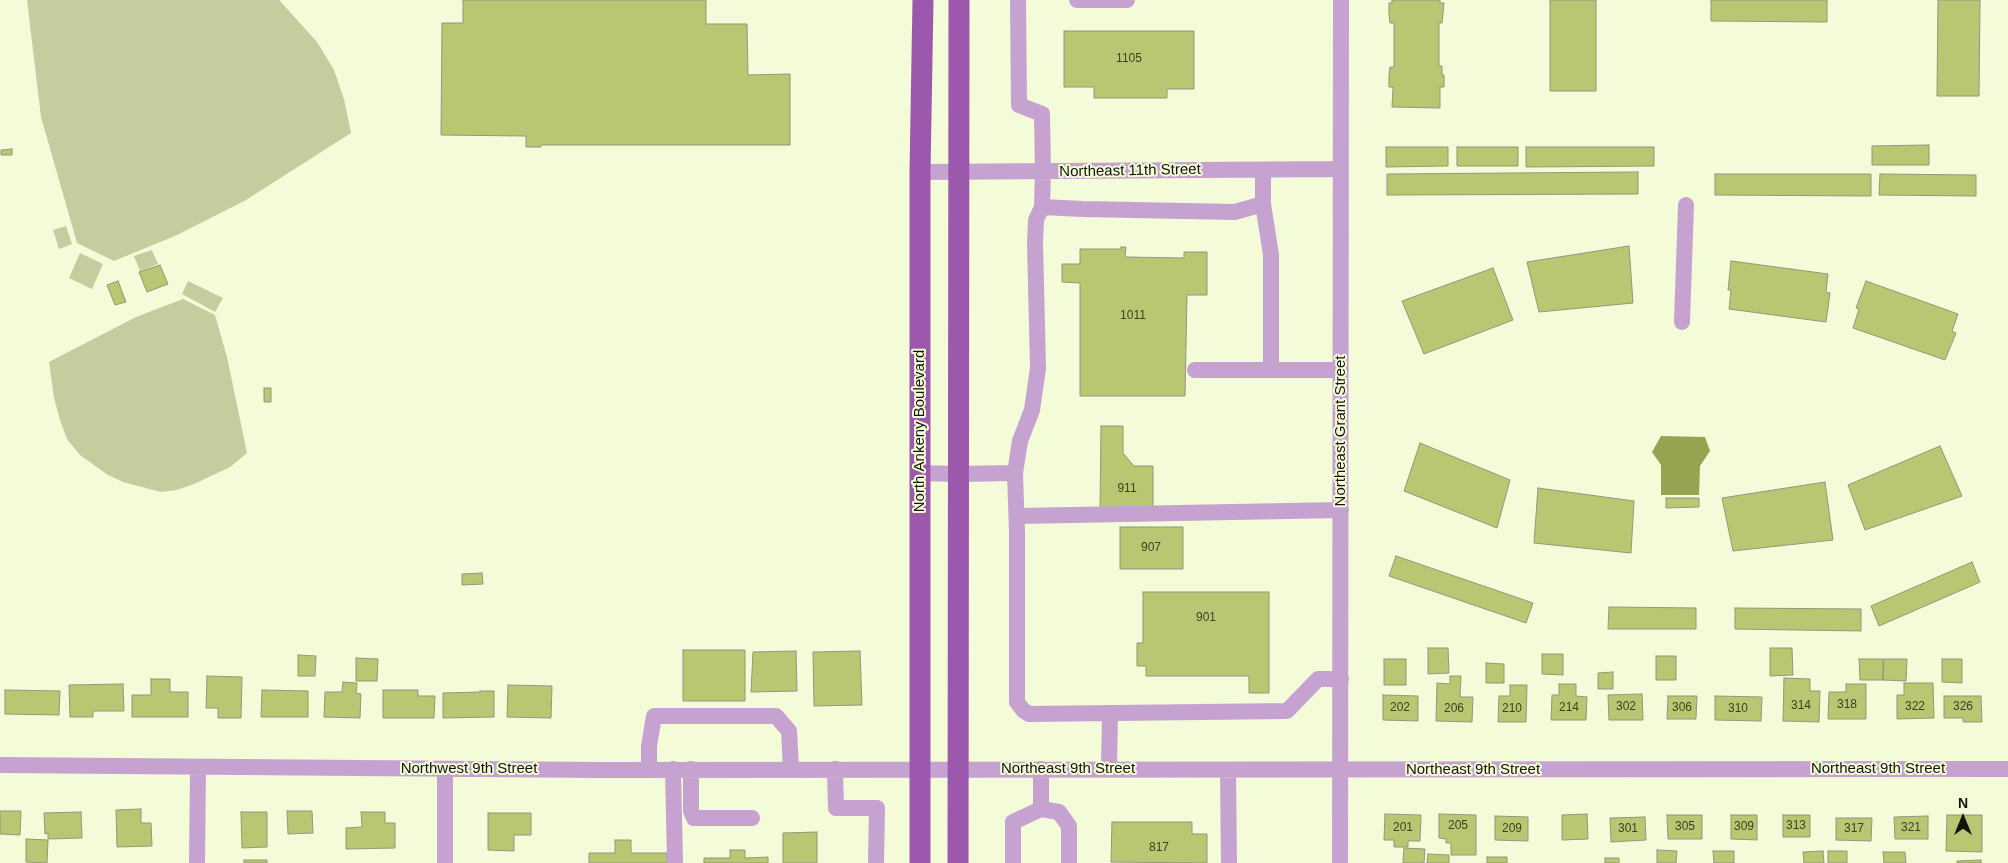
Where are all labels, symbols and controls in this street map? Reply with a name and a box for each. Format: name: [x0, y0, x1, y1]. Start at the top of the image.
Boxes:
house number: 1105: [1116, 52, 1142, 66]
street label: Northeast 11th Street: [1059, 161, 1201, 181]
house number: 1011: [1120, 309, 1146, 323]
street label: North Ankeny Boulevard: [911, 350, 929, 512]
street label: Northeast Grant Street: [1332, 356, 1350, 506]
house number: 911: [1117, 482, 1137, 496]
house number: 907: [1141, 541, 1161, 555]
house number: 901: [1196, 611, 1216, 625]
house number: 318: [1837, 698, 1857, 712]
house number: 314: [1791, 699, 1811, 713]
house number: 302: [1616, 700, 1636, 714]
house number: 322: [1905, 700, 1925, 714]
house number: 326: [1953, 700, 1973, 714]
house number: 202: [1390, 701, 1410, 715]
house number: 214: [1559, 701, 1579, 715]
house number: 306: [1672, 701, 1692, 715]
house number: 206: [1444, 702, 1464, 716]
house number: 210: [1502, 702, 1522, 716]
house number: 310: [1728, 702, 1748, 716]
street label: Northwest 9th Street: [401, 760, 537, 778]
street label: Northeast 9th Street: [1001, 760, 1135, 778]
street label: Northeast 9th Street: [1811, 760, 1945, 778]
street label: Northeast 9th Street: [1406, 761, 1540, 779]
north arrow: [1938, 793, 1988, 843]
text: N: [1958, 795, 1968, 811]
house number: 205: [1448, 819, 1468, 833]
house number: 313: [1786, 819, 1806, 833]
house number: 305: [1675, 820, 1695, 834]
house number: 309: [1734, 820, 1754, 834]
house number: 201: [1393, 821, 1413, 835]
house number: 321: [1901, 821, 1921, 835]
house number: 209: [1502, 822, 1522, 836]
house number: 301: [1618, 822, 1638, 836]
house number: 317: [1844, 822, 1864, 836]
house number: 817: [1149, 841, 1169, 855]

